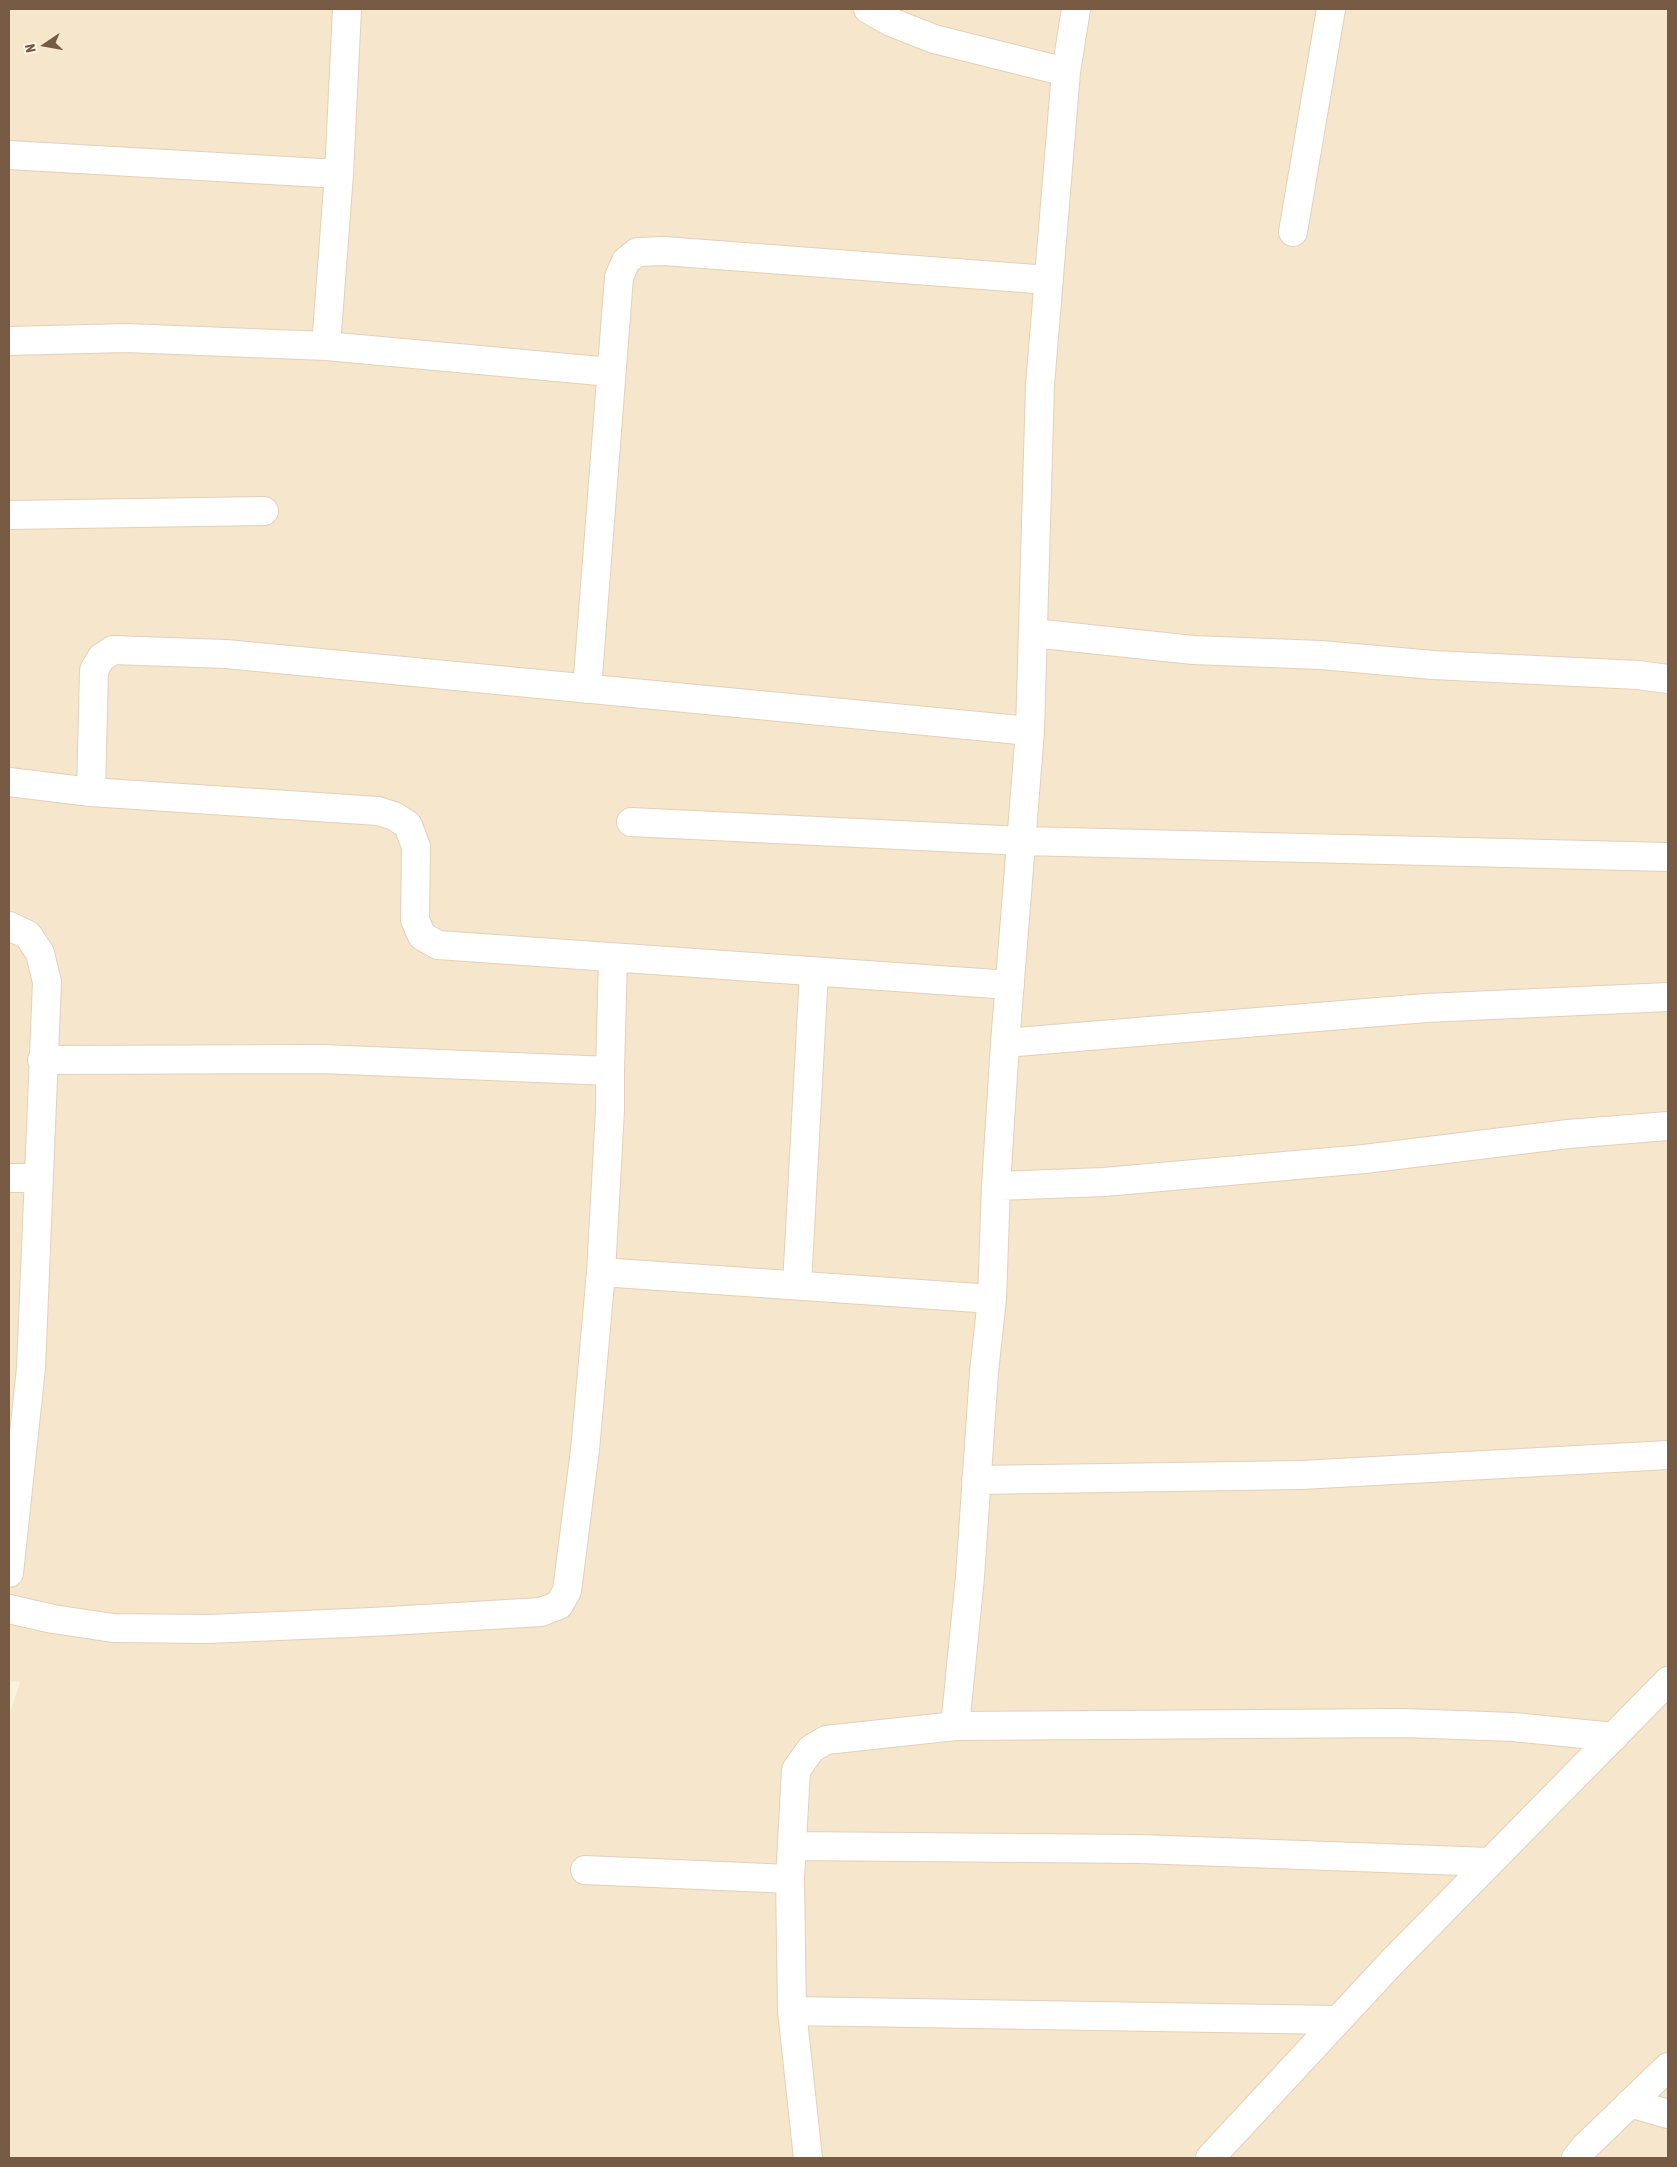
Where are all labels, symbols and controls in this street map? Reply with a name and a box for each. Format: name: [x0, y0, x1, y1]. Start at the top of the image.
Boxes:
north arrow: [20, 20, 70, 70]
text: N: [22, 42, 39, 54]

